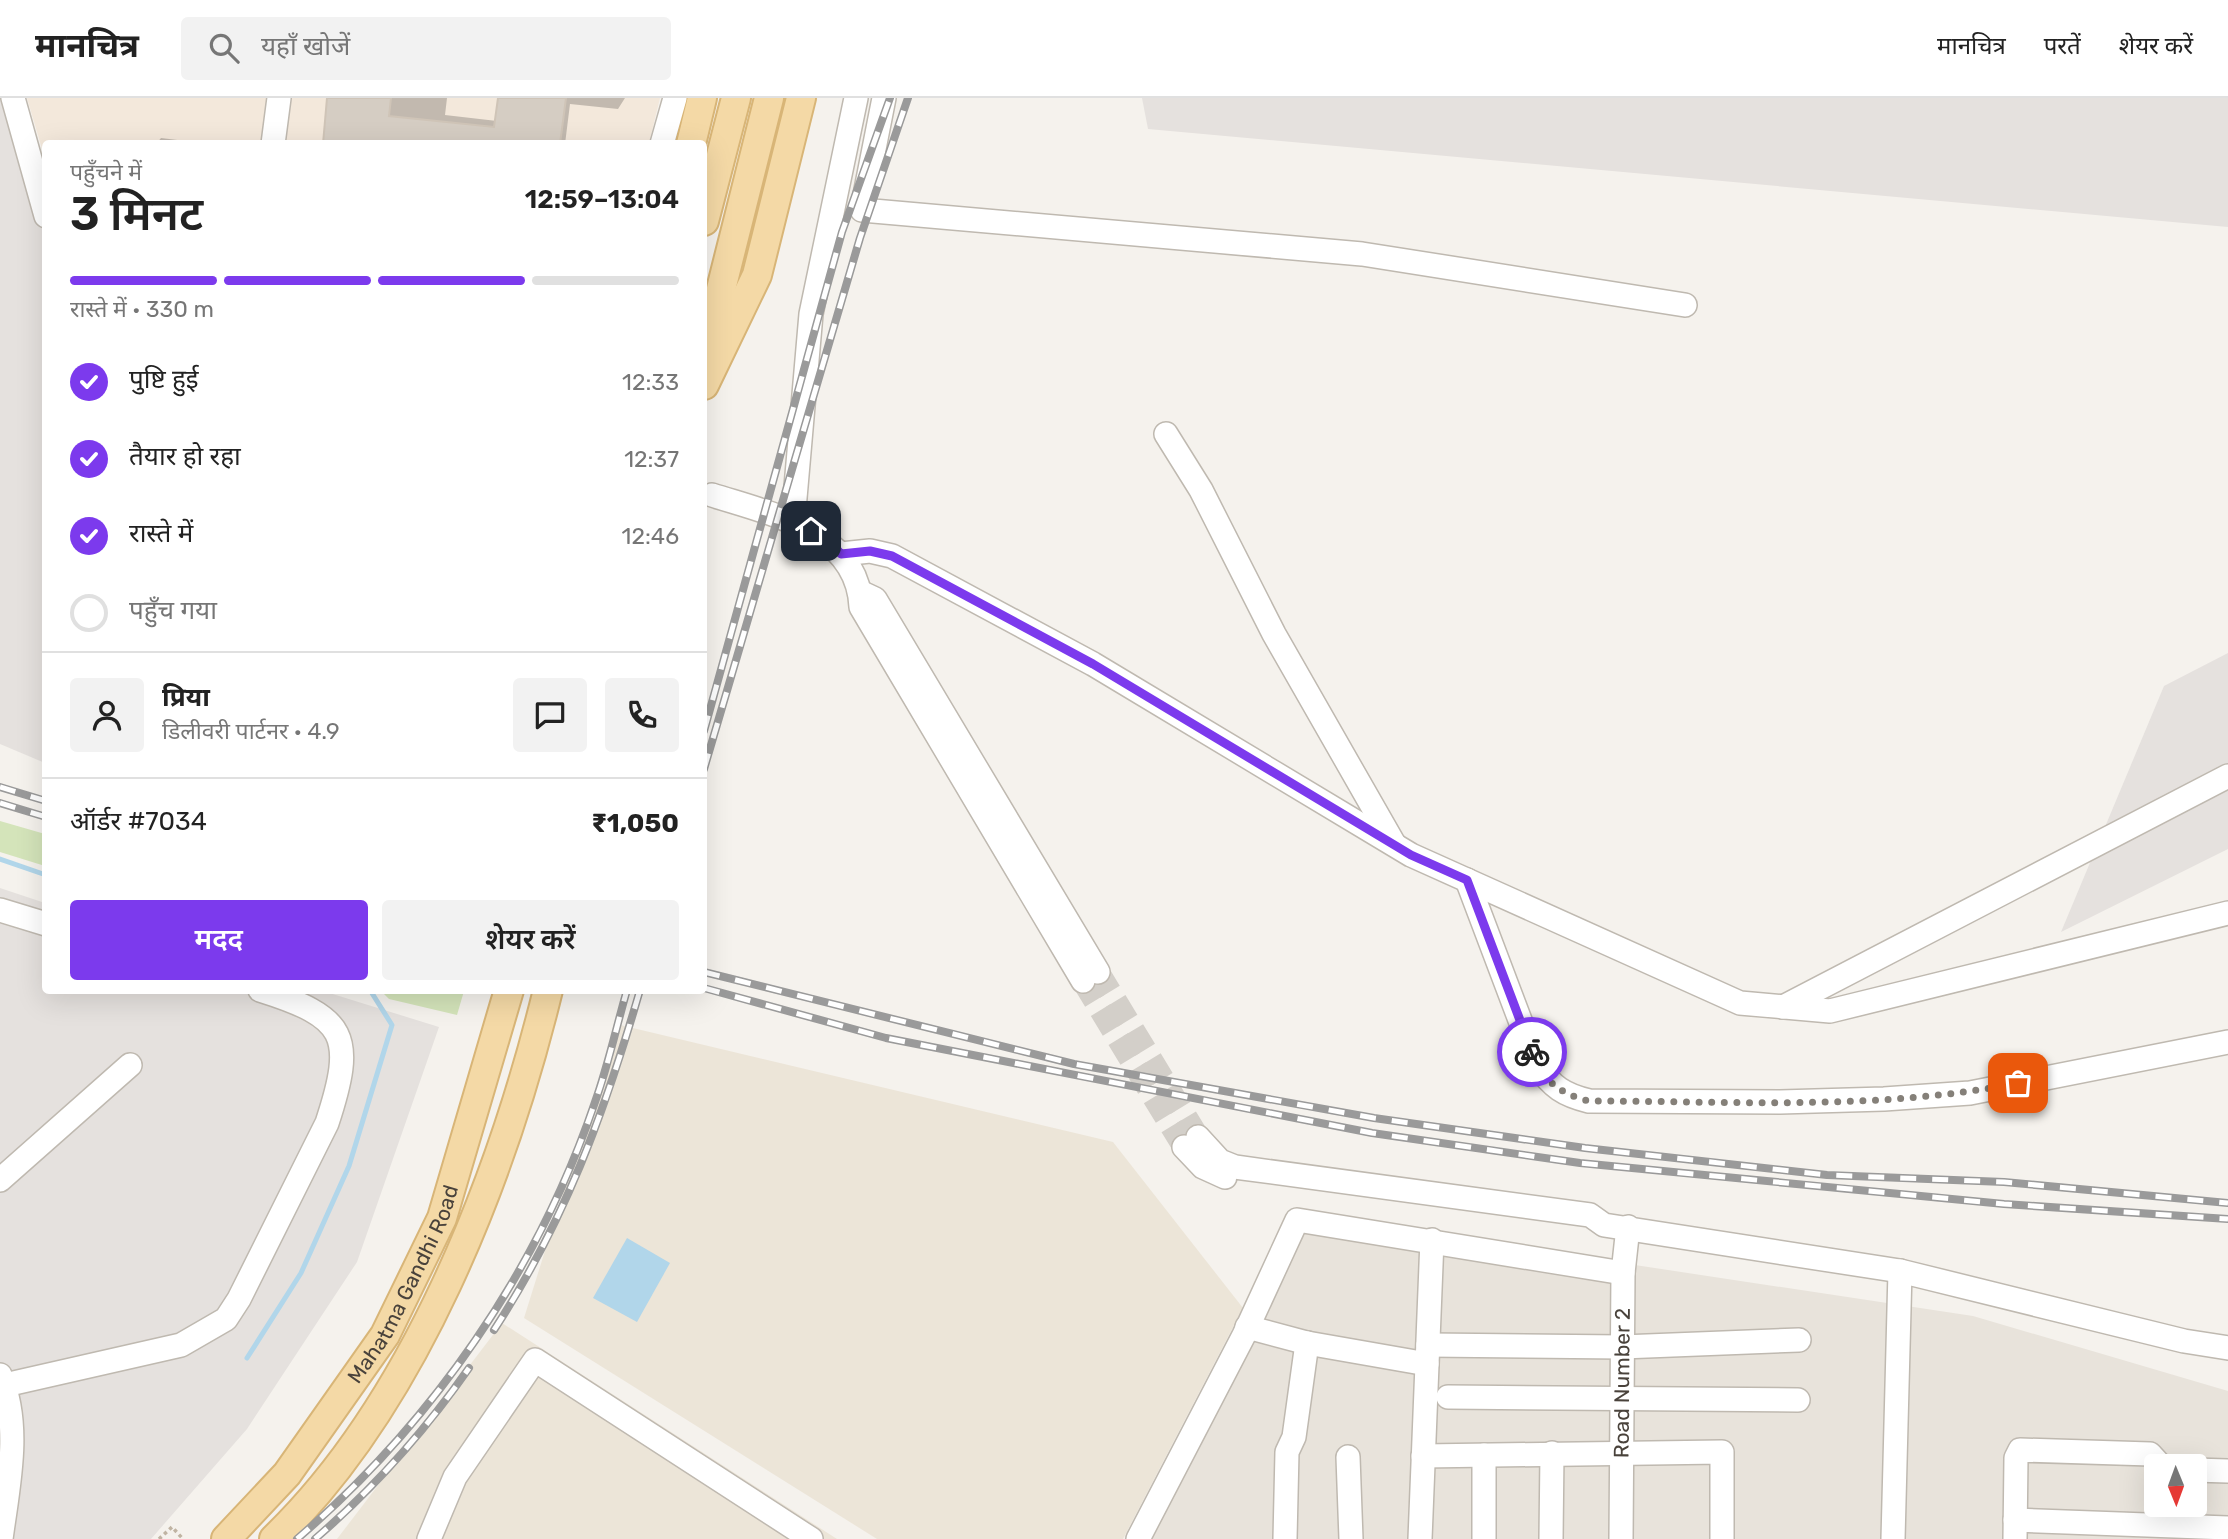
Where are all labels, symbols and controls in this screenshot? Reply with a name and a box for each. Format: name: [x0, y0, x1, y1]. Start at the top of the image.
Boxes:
search box: [181, 17, 671, 80]
text: मानचित्र: [35, 26, 139, 65]
icon: search: [205, 29, 243, 67]
text: यहाँ खोजें: [261, 31, 350, 62]
text: मानचित्र: [1937, 32, 2006, 60]
text: परतें: [2044, 32, 2081, 60]
text: शेयर करें: [2119, 32, 2193, 60]
text: पहुँचने में: [70, 158, 142, 186]
text: 12:59–13:04: [525, 184, 679, 215]
text: 3 मिनट: [70, 187, 203, 242]
text: रास्ते में · 330 m: [70, 295, 214, 323]
icon: check: [70, 363, 108, 401]
text: पुष्टि हुई: [129, 364, 199, 395]
text: 12:33: [622, 368, 679, 396]
icon: check: [70, 440, 108, 478]
text: तैयार हो रहा: [129, 441, 241, 472]
text: 12:37: [624, 445, 679, 473]
pin: [781, 501, 841, 561]
icon: home: [792, 512, 830, 550]
icon: check: [70, 517, 108, 555]
text: रास्ते में: [129, 518, 193, 549]
text: 12:46: [622, 522, 679, 550]
text: पहुँच गया: [129, 595, 217, 626]
button: person: [70, 678, 144, 752]
button: chat: [513, 678, 587, 752]
button: phone: [605, 678, 679, 752]
text: प्रिया: [162, 682, 210, 713]
text: डिलीवरी पार्टनर · 4.9: [162, 717, 340, 745]
text: ऑर्डर #7034: [70, 806, 207, 837]
text: ₹1,050: [591, 808, 679, 839]
button: मदद: [70, 900, 368, 980]
button: शेयर करें: [382, 900, 679, 980]
courier: [1497, 1017, 1567, 1087]
icon: bike: [1513, 1033, 1551, 1071]
pin: [1988, 1053, 2048, 1113]
icon: bag: [1999, 1064, 2037, 1102]
street label: Mahatma Gandhi Road: [342, 1182, 463, 1388]
street label: Road Number 2: [1609, 1308, 1635, 1458]
north arrow: [2144, 1454, 2207, 1517]
map controls: [2144, 1454, 2207, 1517]

